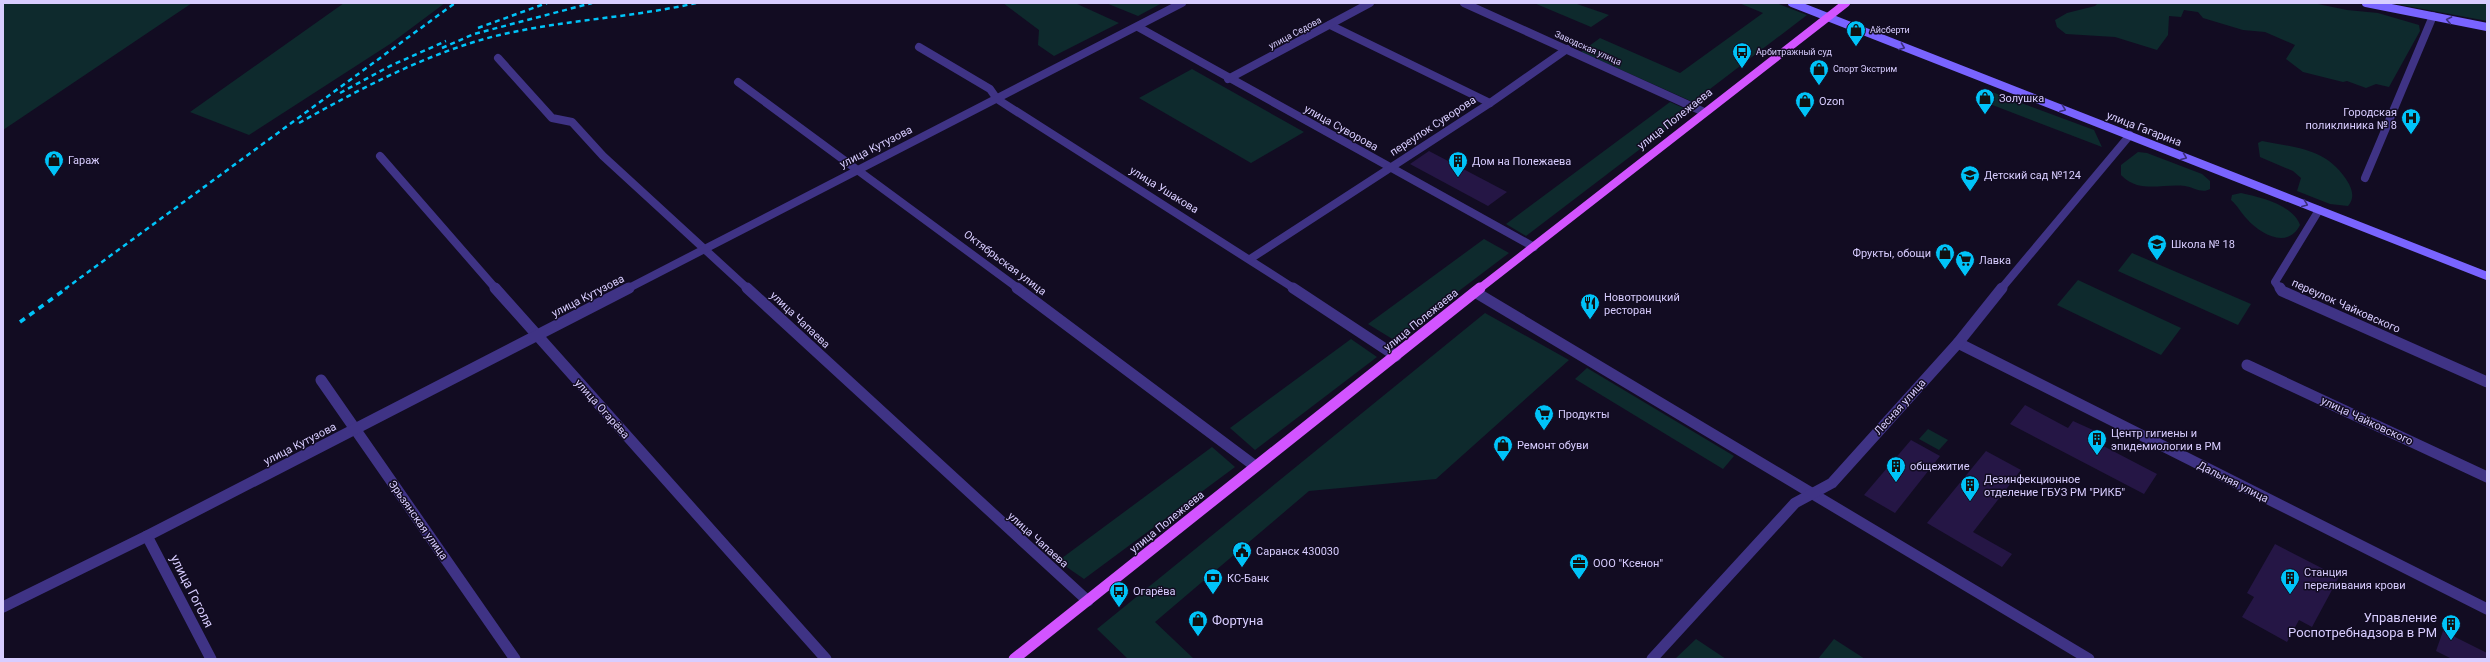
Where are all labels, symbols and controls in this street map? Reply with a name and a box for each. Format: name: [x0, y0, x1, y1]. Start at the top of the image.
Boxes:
street label: улица Седова: [1267, 15, 1323, 51]
one-way arrow: [2446, 16, 2452, 24]
shop icon: Айсберти: [1845, 19, 1867, 47]
place label: Айсберти: [1870, 25, 1910, 35]
street label: Заводская улица: [1553, 29, 1623, 67]
bus stop icon: Арбитражный суд: [1731, 41, 1753, 69]
one-way arrow: [1899, 42, 1906, 50]
place label: Арбитражный суд: [1756, 47, 1833, 57]
shop icon: Спорт Экстрим: [1808, 58, 1830, 86]
place label: Спорт Экстрим: [1833, 64, 1897, 74]
street label: улица Полежаева: [1635, 86, 1715, 152]
shop icon: Золушка: [1974, 87, 1996, 115]
shop icon: Ozon: [1794, 90, 1816, 118]
place label: Золушка: [1999, 92, 2044, 105]
street label: переулок Суворова: [1387, 93, 1479, 159]
place label: Ozon: [1819, 95, 1844, 108]
street label: улица Суворова: [1302, 102, 1380, 154]
one-way arrow: [2059, 105, 2066, 113]
place label: Городская поликлиника № 8: [2306, 106, 2397, 132]
hospital icon: Городская поликлиника № 8: [2400, 107, 2422, 135]
street label: улица Гагарина: [2105, 109, 2183, 149]
street label: улица Кутузова: [838, 123, 914, 171]
shop icon: Гараж: [43, 149, 65, 177]
building icon: Дом на Полежаева: [1447, 150, 1469, 178]
one-way arrow: [2180, 152, 2187, 160]
place label: Гараж: [68, 154, 100, 167]
place label: Дом на Полежаева: [1472, 155, 1571, 168]
street label: улица Ушакова: [1127, 164, 1201, 216]
school or university icon: Детский сад №124: [1959, 164, 1981, 192]
place label: Детский сад №124: [1984, 169, 2081, 182]
one-way arrow: [2301, 200, 2308, 208]
street label: Октябрьская улица: [961, 228, 1049, 298]
school or university icon: Школа № 18: [2146, 233, 2168, 261]
place label: Школа № 18: [2171, 238, 2235, 251]
shop icon: Фрукты, обощи: [1934, 242, 1956, 270]
place label: Фрукты, обощи: [1852, 247, 1931, 260]
supermarket icon: Лавка: [1954, 249, 1976, 277]
place label: Лавка: [1979, 254, 2011, 267]
street label: улица Кутузова: [550, 272, 626, 320]
street label: переулок Чайковского: [2290, 276, 2402, 336]
street label: улица Полежаева: [1381, 286, 1461, 354]
street label: улица Чапаева: [767, 289, 833, 351]
place label: Новотроицкий ресторан: [1604, 291, 1680, 317]
restaurant icon: Новотроицкий ресторан: [1579, 292, 1601, 320]
street label: Лесная улица: [1872, 376, 1928, 438]
street label: улица Огарёва: [572, 377, 632, 441]
street label: улица Чайковского: [2319, 394, 2415, 448]
supermarket icon: Продукты: [1533, 403, 1555, 431]
place label: Продукты: [1558, 408, 1610, 421]
street label: улица Кутузова: [262, 420, 338, 468]
place label: Центр гигиены и эпидемиологии в РМ: [2111, 427, 2221, 453]
building icon: Центр гигиены и эпидемиологии в РМ: [2086, 428, 2108, 456]
shop icon: Ремонт обуви: [1492, 434, 1514, 462]
place label: Ремонт обуви: [1517, 439, 1589, 452]
building icon: общежитие: [1885, 455, 1907, 483]
street label: Дальняя улица: [2195, 459, 2271, 505]
place label: общежитие: [1910, 460, 1970, 473]
place label: Дезинфекционное отделение ГБУЗ РМ "РИКБ": [1984, 473, 2125, 499]
building icon: Дезинфекционное отделение ГБУЗ РМ "РИКБ": [1959, 474, 1981, 502]
street label: Эрьзянская улица: [386, 478, 450, 562]
street label: улица Полежаева: [1127, 488, 1207, 556]
street label: улица Чапаева: [1005, 509, 1071, 571]
public building icon: Саранск 430030: [1231, 540, 1253, 568]
place label: Саранск 430030: [1256, 545, 1339, 558]
street label: улица Гоголя: [167, 552, 217, 630]
office icon: ООО "Ксенон": [1568, 552, 1590, 580]
place label: ООО "Ксенон": [1593, 557, 1663, 570]
place label: Станция переливания крови: [2304, 566, 2406, 592]
bank icon: КС-Банк: [1202, 567, 1224, 595]
building icon: Станция переливания крови: [2279, 567, 2301, 595]
place label: КС-Банк: [1227, 572, 1269, 585]
bus stop icon: Огарёва: [1108, 580, 1130, 608]
place label: Огарёва: [1133, 585, 1175, 598]
shop icon: Фортуна: [1187, 609, 1209, 637]
place label: Управление Роспотребнадзора в РМ: [2288, 610, 2437, 640]
place label: Фортуна: [1212, 613, 1263, 628]
building icon: Управление Роспотребнадзора в РМ: [2440, 613, 2462, 641]

